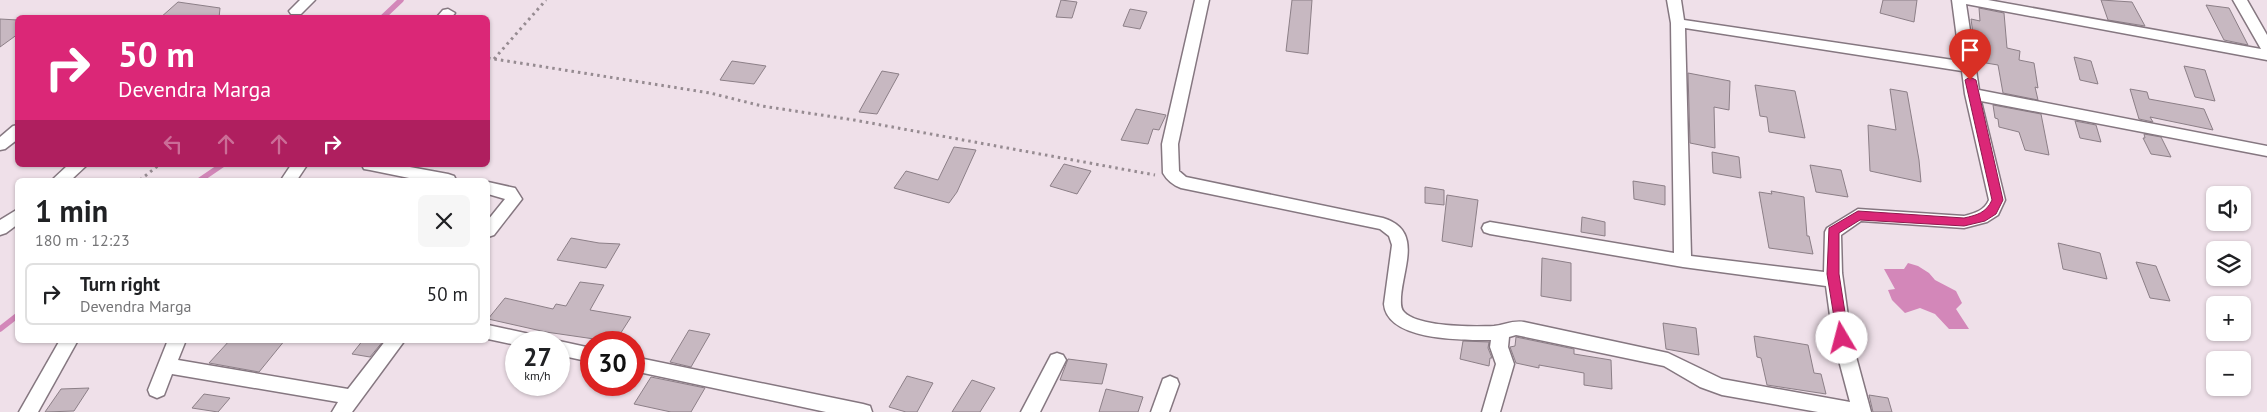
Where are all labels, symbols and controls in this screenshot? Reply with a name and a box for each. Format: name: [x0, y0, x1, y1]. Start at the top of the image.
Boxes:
pin: [1949, 29, 1991, 80]
text: 50 m: [118, 31, 195, 77]
icon: right: [35, 35, 100, 100]
icon: arrive: [1956, 36, 1984, 64]
text: Devendra Marga: [118, 75, 271, 103]
icon: left: [159, 130, 187, 158]
icon: ahead: [212, 130, 240, 158]
icon: ahead: [265, 130, 293, 158]
icon: right: [318, 130, 346, 158]
map controls: [2206, 186, 2251, 396]
button: sound: [2206, 186, 2251, 231]
text: 1 min: [35, 191, 108, 230]
button: close: [418, 195, 470, 247]
text: 180 m · 12:23: [35, 230, 130, 250]
button: layers: [2206, 241, 2251, 286]
text: Turn right: [80, 272, 160, 296]
icon: right: [37, 280, 65, 308]
text: 50 m: [427, 282, 468, 306]
text: Devendra Marga: [80, 296, 191, 316]
button: +: [2206, 296, 2251, 341]
position arrow: [1815, 311, 1867, 363]
speed limit sign: 30: [580, 331, 645, 396]
text: 27: [523, 341, 552, 373]
button: −: [2206, 351, 2251, 396]
text: km/h: [524, 368, 551, 383]

